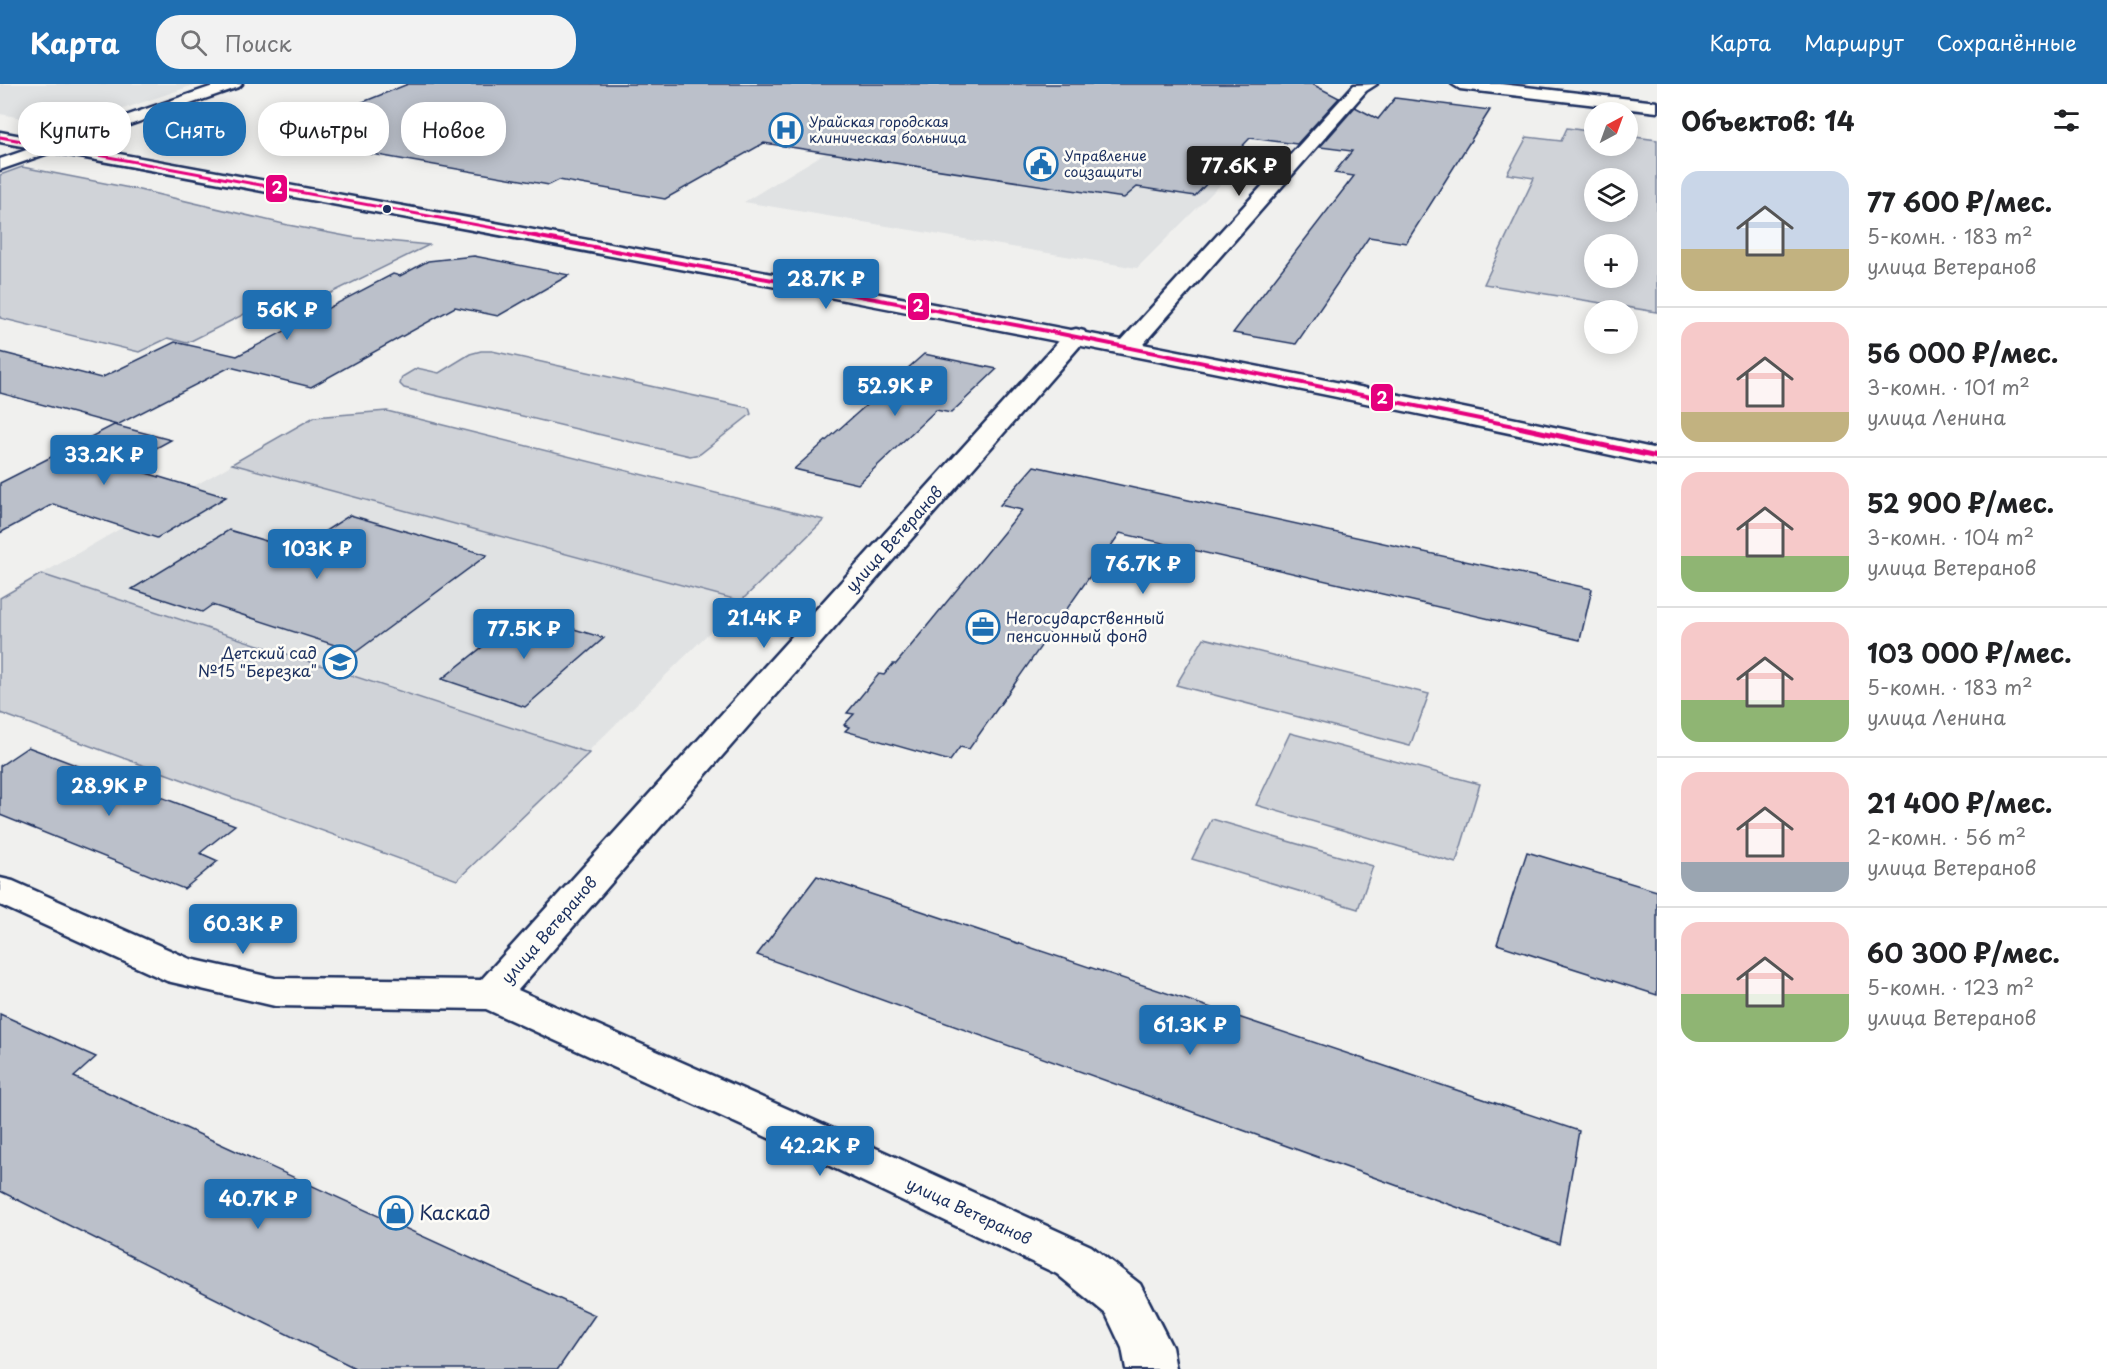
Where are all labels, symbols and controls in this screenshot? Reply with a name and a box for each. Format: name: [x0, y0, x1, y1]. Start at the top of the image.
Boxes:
search box: [156, 15, 576, 69]
text: Карта: [30, 21, 120, 64]
icon: search: [177, 26, 210, 59]
text: Поиск: [225, 26, 292, 59]
text: Карта: [1710, 26, 1771, 58]
text: Маршрут: [1804, 26, 1904, 58]
text: Сохранённые: [1937, 26, 2077, 58]
text: Объектов: 14: [1681, 101, 1855, 140]
chip: Купить: [18, 102, 131, 156]
chip: Снять: [143, 102, 246, 156]
chip: Фильтры: [258, 102, 389, 156]
chip: Новое: [401, 102, 506, 156]
north arrow: [1584, 102, 1638, 156]
map controls: [1584, 102, 1638, 354]
icon: filters: [2050, 104, 2083, 137]
place label: Урайская городская клиническая больница: [809, 111, 967, 148]
hospital icon: Урайская городская клиническая больница: [768, 112, 804, 148]
place label: Управление соцзащиты: [1064, 145, 1147, 182]
public building icon: Управление соцзащиты: [1023, 146, 1059, 182]
pin: 77.6K ₽: [1184, 146, 1294, 197]
text: 77.6K ₽: [1201, 150, 1277, 180]
button: layers: [1584, 168, 1638, 222]
line badge: 2: [265, 174, 288, 203]
text: 2: [271, 175, 283, 199]
text: 77 600 ₽/мес.: [1867, 182, 2052, 221]
icon: home: [1729, 195, 1801, 267]
unlabelled marker: [381, 203, 393, 215]
text: 5-комн. · 183 m²: [1867, 221, 2033, 251]
button: +: [1584, 234, 1638, 288]
text: улица Ветеранов: [1867, 251, 2036, 281]
pin: 28.7K ₽: [771, 259, 881, 310]
text: 28.7K ₽: [787, 263, 865, 293]
pin: 56K ₽: [245, 290, 329, 341]
line badge: 2: [907, 292, 930, 321]
text: 2: [912, 293, 924, 317]
text: 56K ₽: [257, 294, 317, 324]
button: −: [1584, 300, 1638, 354]
text: 56 000 ₽/мес.: [1867, 333, 2058, 372]
icon: home: [1729, 346, 1801, 418]
pin: 52.9K ₽: [840, 366, 950, 417]
text: 52.9K ₽: [857, 370, 933, 400]
text: 3-комн. · 101 m²: [1867, 372, 2030, 402]
line badge: 2: [1370, 383, 1394, 412]
text: 2: [1376, 385, 1388, 409]
text: улица Ленина: [1867, 402, 2006, 432]
pin: 33.2K ₽: [49, 435, 159, 486]
text: 33.2K ₽: [64, 439, 144, 469]
street label: улица Ветеранов: [839, 480, 947, 597]
text: 52 900 ₽/мес.: [1867, 483, 2054, 522]
icon: home: [1729, 496, 1801, 568]
text: 3-комн. · 104 m²: [1867, 522, 2034, 552]
pin: 103K ₽: [268, 529, 366, 580]
text: 103K ₽: [282, 533, 352, 563]
pin: 76.7K ₽: [1088, 544, 1198, 595]
text: 76.7K ₽: [1105, 548, 1181, 578]
text: улица Ветеранов: [1867, 552, 2036, 582]
pin: 21.4K ₽: [709, 598, 819, 649]
text: 21.4K ₽: [727, 602, 801, 632]
place label: Негосударственный пенсионный фонд: [1006, 605, 1165, 647]
pin: 77.5K ₽: [469, 609, 579, 660]
office icon: Негосударственный пенсионный фонд: [965, 609, 1001, 645]
text: 77.5K ₽: [487, 613, 561, 643]
text: 103 000 ₽/мес.: [1867, 633, 2072, 672]
place label: Детский сад №15 "Березка": [198, 640, 317, 682]
school or university icon: Детский сад №15 "Березка": [322, 644, 358, 680]
icon: home: [1729, 646, 1801, 718]
text: 5-комн. · 183 m²: [1867, 672, 2033, 702]
text: улица Ленина: [1867, 702, 2006, 732]
pin: 28.9K ₽: [54, 766, 164, 817]
text: 28.9K ₽: [71, 770, 147, 800]
text: 21 400 ₽/мес.: [1867, 783, 2053, 822]
icon: home: [1729, 796, 1801, 868]
text: 2-комн. · 56 m²: [1867, 822, 2026, 852]
text: улица Ветеранов: [1867, 852, 2036, 882]
street label: улица Ветеранов: [495, 870, 602, 988]
pin: 60.3K ₽: [188, 904, 298, 955]
text: 60.3K ₽: [203, 908, 283, 938]
text: 60 300 ₽/мес.: [1867, 933, 2060, 972]
icon: home: [1729, 946, 1801, 1018]
text: 5-комн. · 123 m²: [1867, 972, 2034, 1002]
text: улица Ветеранов: [1867, 1002, 2036, 1032]
pin: 61.3K ₽: [1135, 1005, 1245, 1056]
text: 61.3K ₽: [1153, 1009, 1227, 1039]
pin: 42.2K ₽: [765, 1126, 875, 1177]
text: 42.2K ₽: [780, 1130, 860, 1160]
street label: улица Ветеранов: [903, 1171, 1036, 1250]
pin: 40.7K ₽: [203, 1179, 313, 1230]
text: 40.7K ₽: [218, 1183, 298, 1213]
shop icon: Каскад: [378, 1195, 414, 1231]
place label: Каскад: [419, 1197, 491, 1227]

